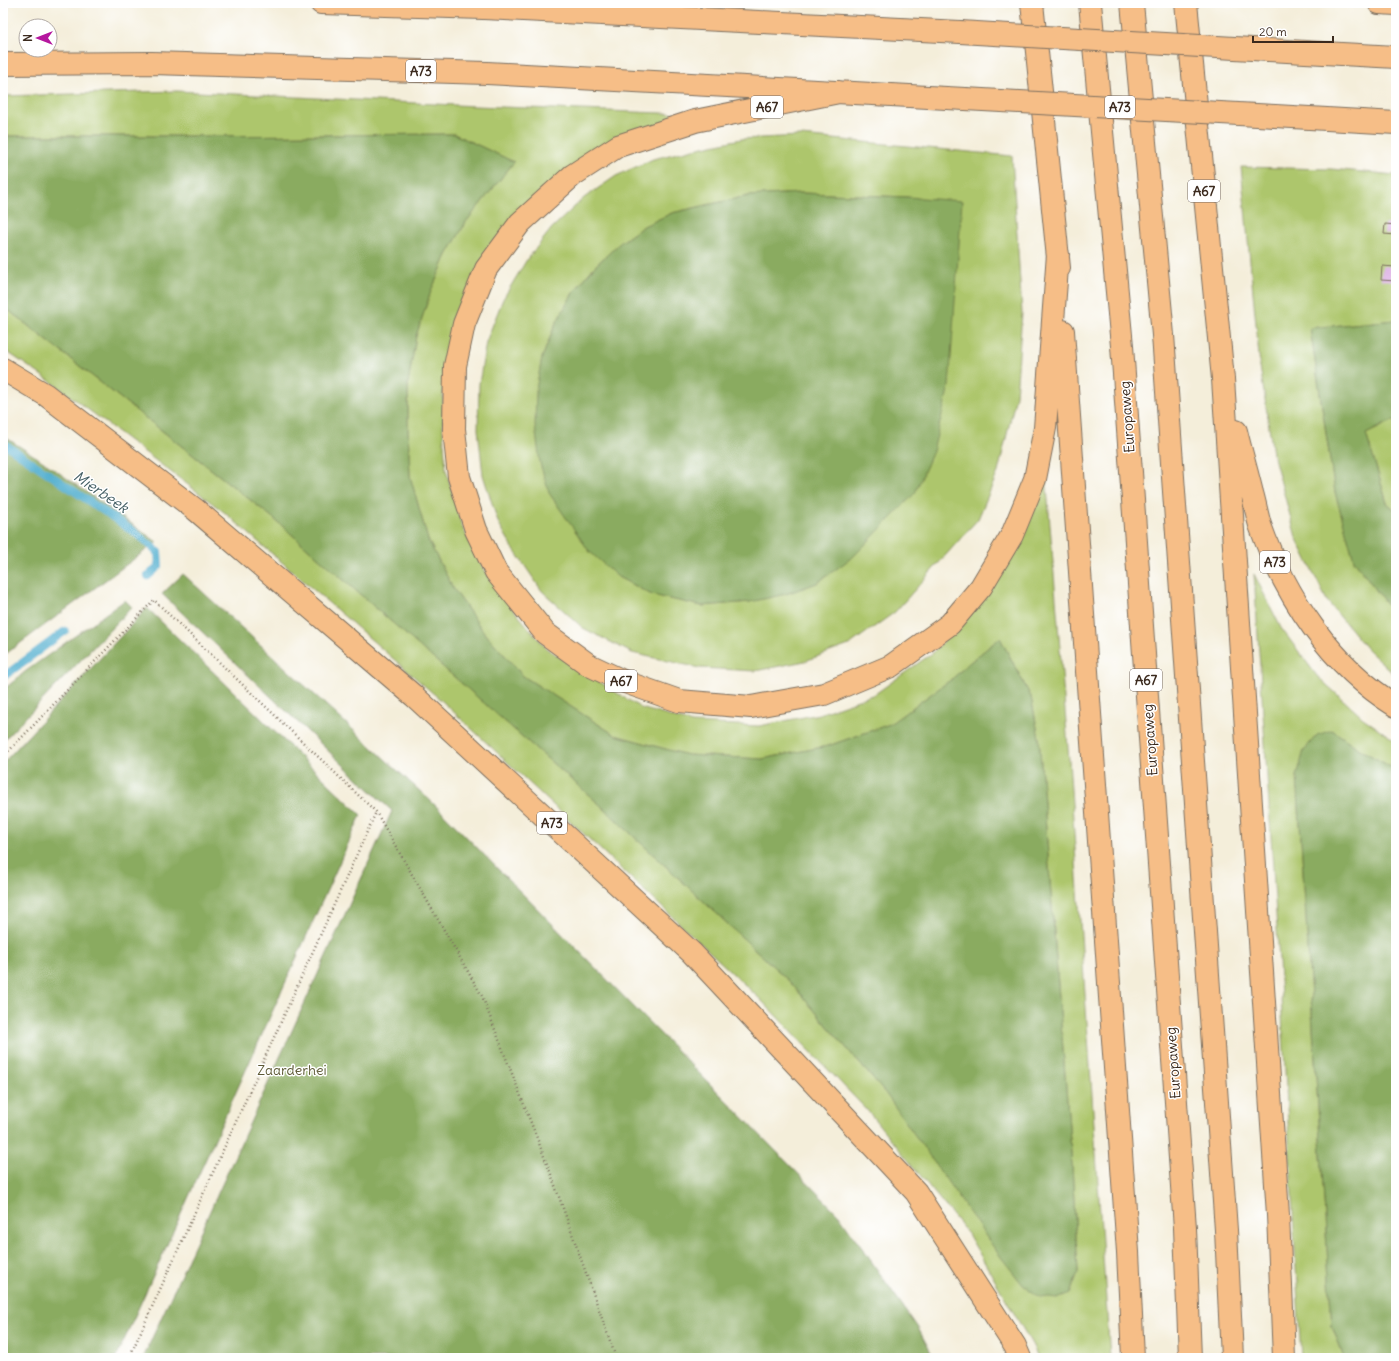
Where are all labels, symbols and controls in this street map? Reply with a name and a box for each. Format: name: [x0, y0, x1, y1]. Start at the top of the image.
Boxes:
north arrow: [18, 18, 58, 58]
scale bar: [1253, 18, 1333, 44]
text: 20 m: [1259, 24, 1287, 39]
text: N: [21, 34, 35, 42]
road number: A73: [406, 60, 436, 82]
road number: A67: [751, 96, 783, 118]
road number: A73: [1105, 96, 1135, 118]
road number: A67: [1188, 180, 1220, 202]
street label: Europaweg: [1116, 380, 1138, 454]
water label: Mierbeek: [70, 466, 133, 517]
road number: A73: [1260, 551, 1290, 573]
road number: A67: [1130, 669, 1162, 691]
road number: A67: [605, 670, 637, 692]
street label: Europaweg: [1139, 703, 1161, 777]
road number: A73: [537, 812, 567, 834]
street label: Europaweg: [1162, 1026, 1184, 1100]
park label: Zaarderhei: [257, 1061, 327, 1079]

